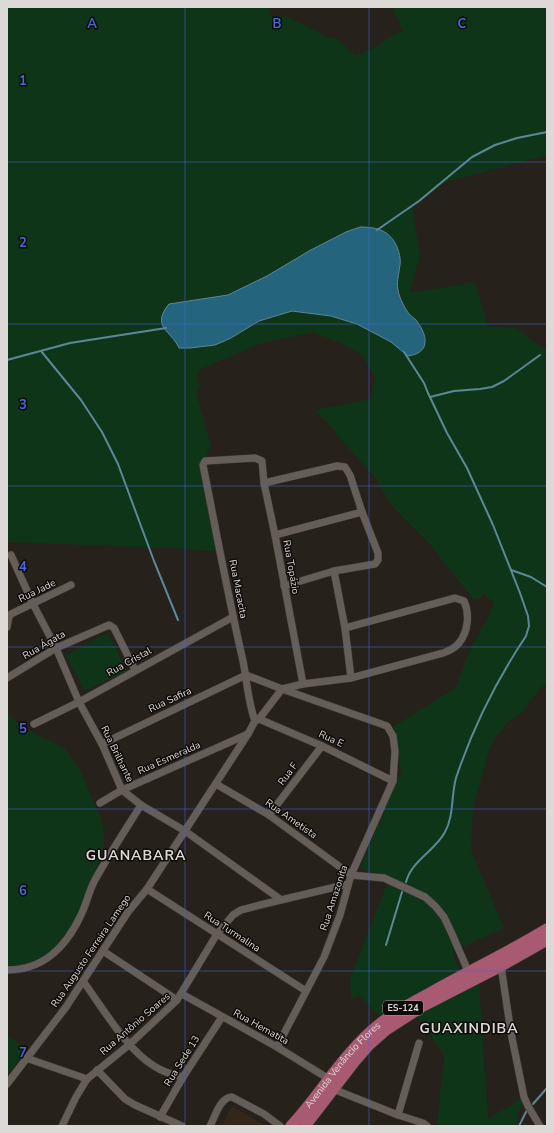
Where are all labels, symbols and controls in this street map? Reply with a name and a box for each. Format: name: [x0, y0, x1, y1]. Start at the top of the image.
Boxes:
text: A: [87, 15, 97, 33]
text: B: [273, 15, 282, 33]
text: C: [458, 15, 467, 33]
text: 1: [19, 72, 27, 90]
text: 2: [19, 234, 27, 252]
text: 3: [19, 396, 27, 414]
street label: Rua Topázio: [279, 539, 303, 596]
text: 4: [19, 558, 27, 576]
street label: Rua Macacita: [225, 558, 251, 620]
street label: Rua Jade: [16, 576, 58, 606]
street label: Rua Ágata: [20, 627, 68, 663]
street label: Rua Cristal: [104, 644, 154, 680]
street label: Rua Safira: [146, 684, 194, 716]
text: 5: [19, 720, 27, 738]
street label: Rua Brilhante: [97, 723, 137, 785]
street label: Rua E: [316, 727, 346, 751]
street label: Rua Esmeralda: [135, 738, 203, 778]
street label: Rua F: [275, 759, 302, 788]
street label: Rua Ametista: [262, 796, 320, 842]
district label: GUANABARA: [86, 846, 186, 865]
street label: Rua Amazonita: [317, 863, 351, 933]
text: 6: [19, 882, 27, 900]
street label: Rua Augusto Ferreira Lamego: [48, 891, 134, 1010]
street label: Rua Turmalina: [201, 908, 263, 956]
street label: Rua Antônio Soares: [97, 989, 173, 1058]
road number: ES-124: [383, 1001, 423, 1015]
street label: Rua Hematita: [231, 1006, 291, 1048]
street label: Avenida Venâncio Flores: [302, 1019, 384, 1111]
district label: GUAXINDIBA: [419, 1019, 519, 1038]
street label: Rua Sede 13: [161, 1033, 203, 1089]
text: 7: [19, 1044, 27, 1062]

